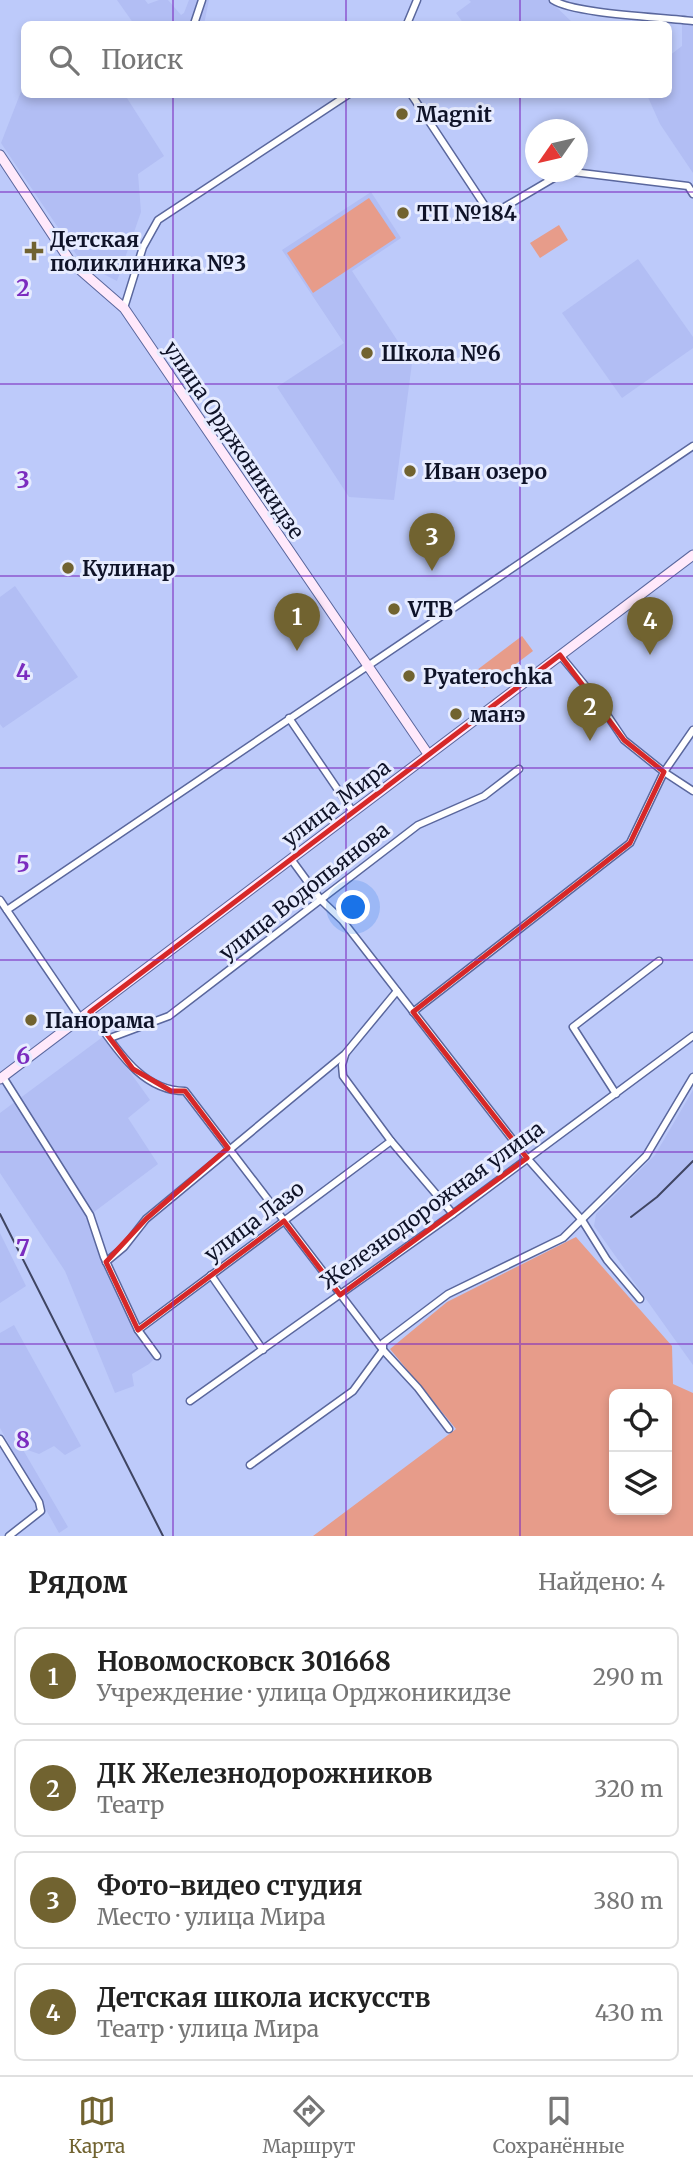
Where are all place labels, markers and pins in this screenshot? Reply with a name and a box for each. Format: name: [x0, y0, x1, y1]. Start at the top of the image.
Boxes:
place label: Magnit: [416, 101, 493, 128]
marker: Magnit: [394, 106, 410, 122]
place label: ТП №184: [417, 200, 517, 227]
marker: ТП №184: [395, 205, 411, 221]
place label: Детская поликлиника №3: [50, 226, 246, 277]
marker: Детская поликлиника №3: [24, 241, 44, 261]
place label: Школа №6: [381, 340, 501, 367]
marker: Школа №6: [359, 345, 375, 361]
place label: Иван озеро: [424, 458, 547, 485]
marker: Иван озеро: [402, 463, 418, 479]
pin: 3: [409, 513, 455, 571]
place label: Кулинар: [82, 555, 175, 582]
marker: Кулинар: [60, 560, 76, 576]
pin: 1: [274, 593, 320, 651]
place label: VTB: [407, 596, 453, 623]
pin: 4: [627, 597, 673, 655]
marker: VTB: [386, 601, 402, 617]
place label: Pyaterochka: [423, 663, 553, 690]
marker: Pyaterochka: [401, 668, 417, 684]
pin: 2: [567, 683, 613, 741]
place label: манэ: [470, 701, 525, 728]
marker: манэ: [448, 706, 464, 722]
place label: Панорама: [45, 1007, 155, 1034]
marker: Панорама: [23, 1012, 39, 1028]

